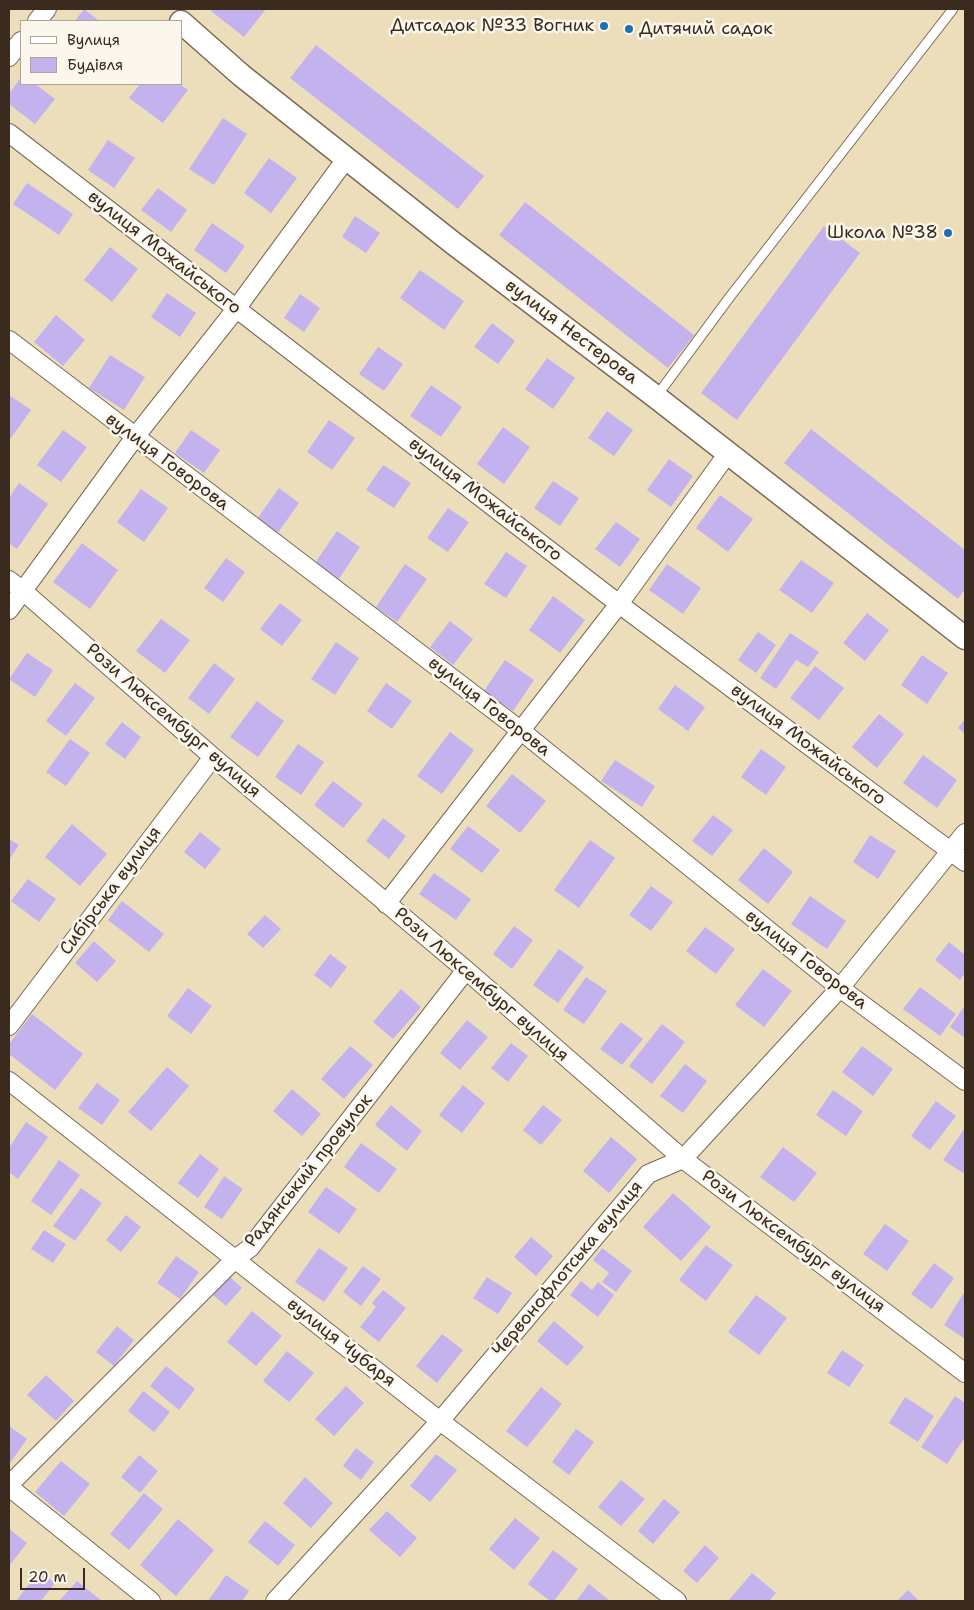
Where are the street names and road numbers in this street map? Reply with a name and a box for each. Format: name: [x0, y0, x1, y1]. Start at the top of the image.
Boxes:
street label: вулиця Можайського: [83, 186, 245, 320]
street label: вулиця Нестерова: [500, 275, 642, 389]
street label: вулиця Говорова: [101, 409, 233, 515]
street label: вулиця Можайського: [404, 433, 566, 567]
street label: Рози Люксембург вулиця: [81, 639, 265, 803]
street label: вулиця Говорова: [424, 653, 554, 761]
street label: вулиця Можайського: [726, 680, 890, 810]
street label: Сибірська вулиця: [56, 822, 166, 960]
street label: Рози Люксембург вулиця: [389, 903, 573, 1067]
street label: вулиця Говорова: [741, 906, 871, 1014]
street label: Радянський провулок: [240, 1090, 378, 1252]
street label: Рози Люксембург вулиця: [697, 1166, 889, 1318]
street label: Червонофлотська вулиця: [488, 1177, 648, 1361]
street label: вулиця Чубаря: [282, 1294, 400, 1392]

